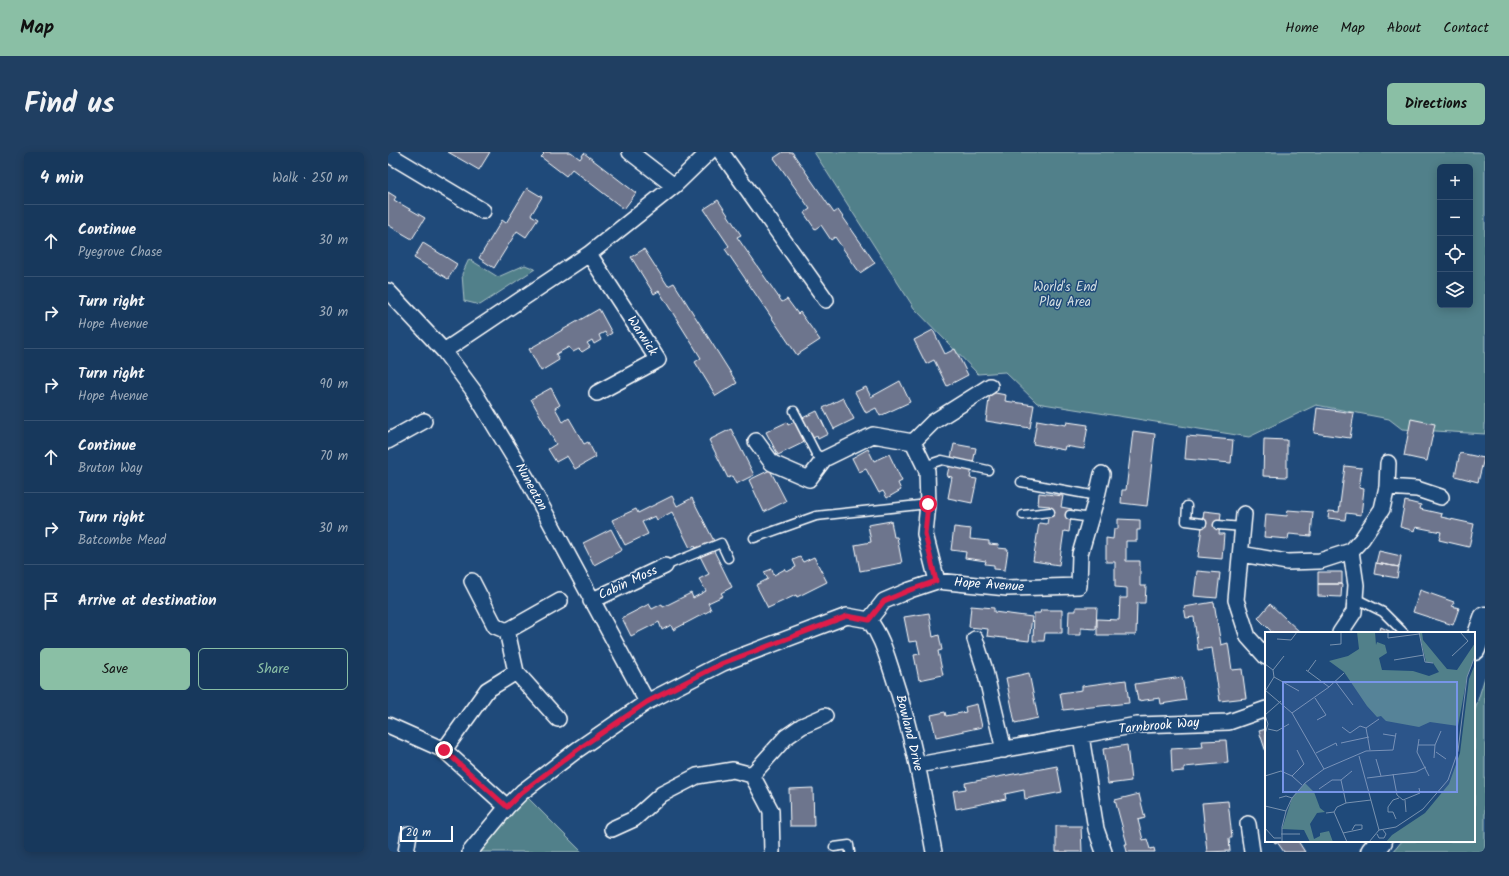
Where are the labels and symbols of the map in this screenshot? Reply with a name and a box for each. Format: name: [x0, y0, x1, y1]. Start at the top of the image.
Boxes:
park label: World's End Play Area: [1033, 277, 1097, 313]
street label: Warwick: [621, 312, 663, 361]
street label: Nuneaton: [509, 459, 553, 515]
route start: [919, 495, 937, 513]
street label: Cabin Moss: [595, 560, 661, 606]
street label: Hope Avenue: [953, 572, 1025, 598]
inset map: [1265, 632, 1475, 842]
street label: Bowland Drive: [889, 693, 929, 773]
street label: Tarnbrook Way: [1118, 712, 1201, 740]
route end: [435, 741, 453, 759]
scale bar: [400, 824, 453, 843]

